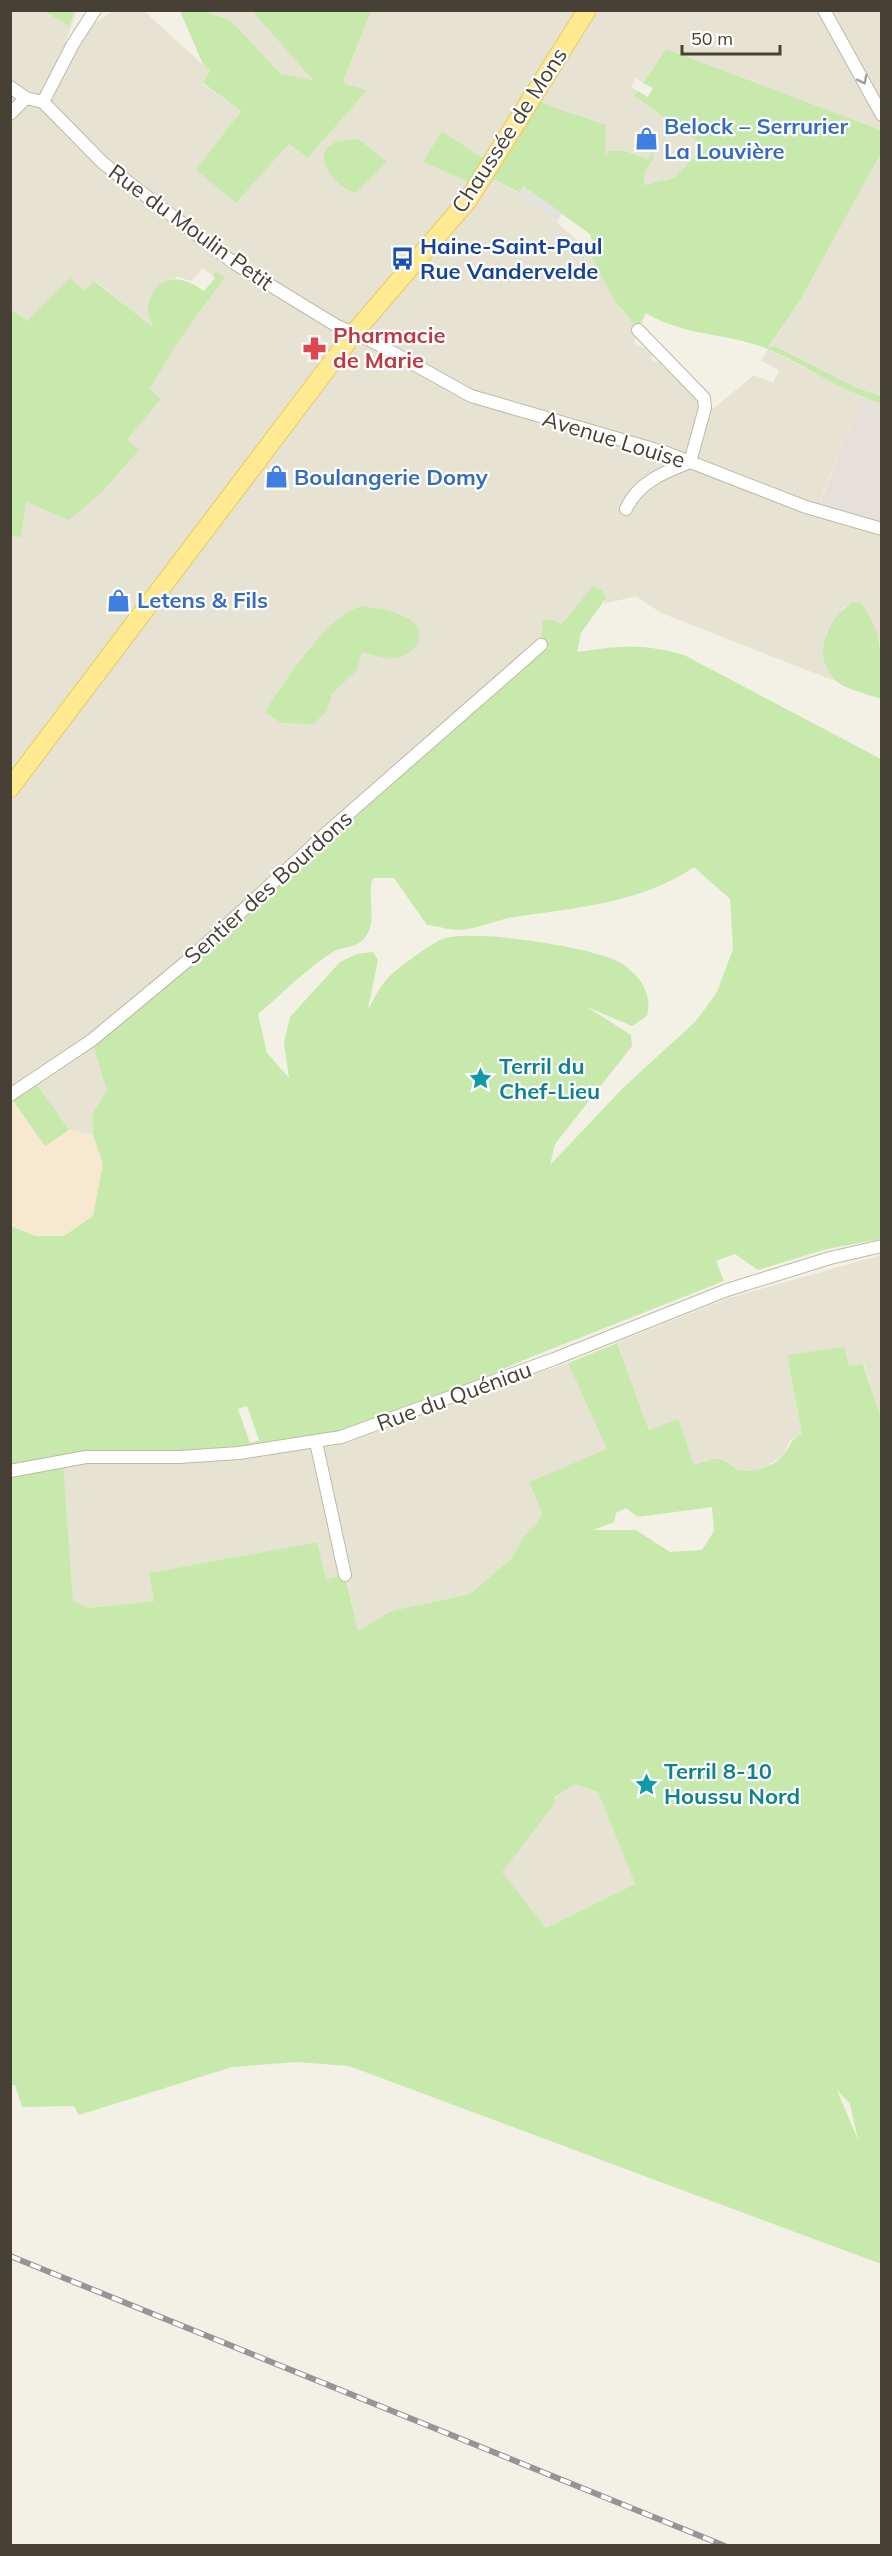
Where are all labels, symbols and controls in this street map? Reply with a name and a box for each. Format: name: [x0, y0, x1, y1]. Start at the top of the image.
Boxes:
scale bar: [682, 18, 780, 56]
text: 50 m: [691, 27, 733, 50]
street label: Chaussée de Mons: [445, 42, 573, 218]
one-way arrow: [856, 73, 867, 84]
place label: Belock – Serrurier La Louvière: [664, 112, 848, 165]
shop icon: Belock – Serrurier La Louvière: [633, 126, 659, 152]
street label: Rue du Moulin Petit: [103, 158, 279, 296]
place label: Haine-Saint-Paul Rue Vandervelde: [420, 232, 603, 285]
bus stop icon: Haine-Saint-Paul Rue Vandervelde: [389, 246, 415, 272]
place label: Pharmacie de Marie: [333, 321, 446, 374]
pharmacy icon: Pharmacie de Marie: [302, 335, 328, 361]
street label: Avenue Louise: [539, 404, 689, 474]
place label: Boulangerie Domy: [294, 463, 488, 491]
shop icon: Boulangerie Domy: [263, 464, 289, 490]
place label: Letens & Fils: [137, 586, 268, 614]
shop icon: Letens & Fils: [106, 587, 132, 613]
street label: Sentier des Bourdons: [178, 804, 358, 970]
place label: Terril du Chef-Lieu: [499, 1052, 600, 1105]
place icon: Terril du Chef-Lieu: [468, 1066, 494, 1092]
street label: Rue du Quéniau: [373, 1355, 535, 1437]
place label: Terril 8-10 Houssu Nord: [664, 1757, 800, 1810]
place icon: Terril 8-10 Houssu Nord: [633, 1771, 659, 1797]

